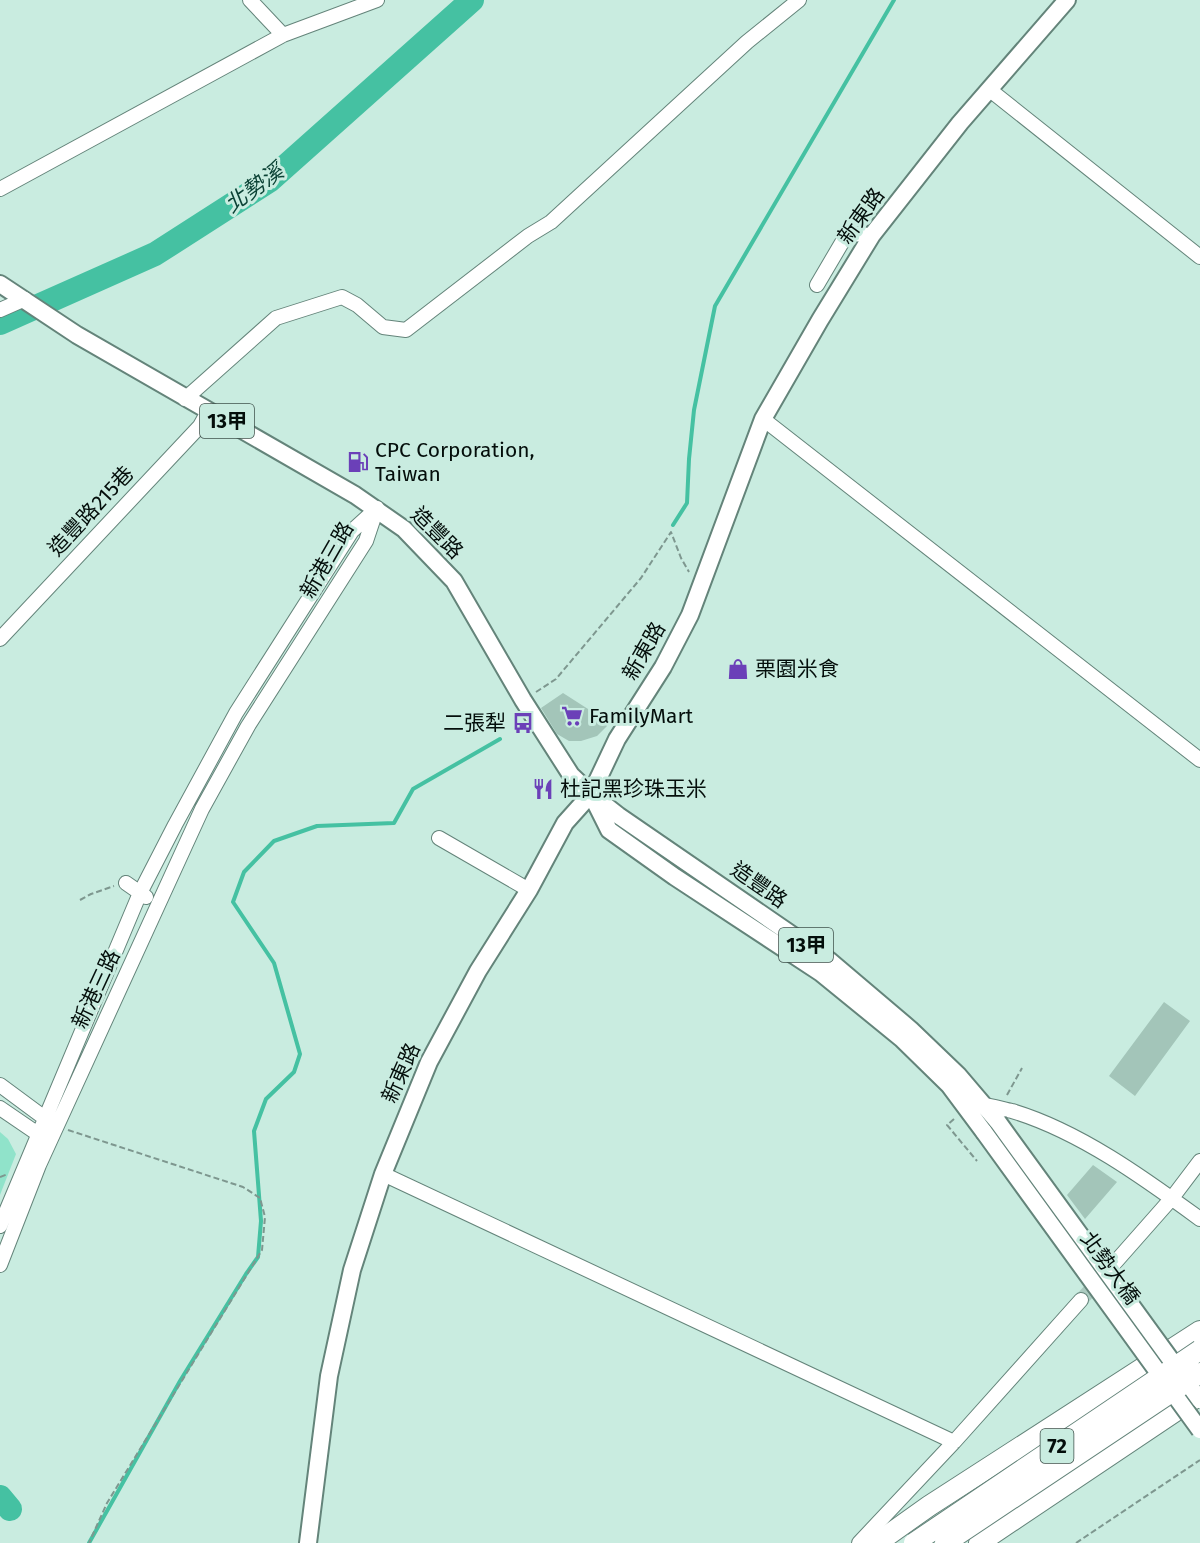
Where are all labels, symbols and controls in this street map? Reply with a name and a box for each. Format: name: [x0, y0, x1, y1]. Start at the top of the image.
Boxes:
water label: 北勢溪: [219, 156, 291, 218]
street label: 新東路: [832, 183, 890, 249]
road number: 13甲: [200, 404, 254, 438]
place label: CPC Corporation, Taiwan: [375, 437, 535, 487]
fuel station icon: CPC Corporation, Taiwan: [346, 450, 370, 474]
street label: 造豐路215巷: [43, 461, 139, 561]
street label: 造豐路: [406, 502, 468, 564]
street label: 新港三路: [295, 517, 359, 603]
street label: 新東路: [617, 617, 671, 685]
place label: 栗園米食: [755, 656, 839, 682]
shop icon: 栗園米食: [726, 657, 750, 681]
place label: FamilyMart: [589, 703, 694, 729]
supermarket icon: FamilyMart: [560, 704, 584, 728]
place label: 二張犁: [443, 710, 506, 736]
bus stop icon: 二張犁: [511, 711, 535, 735]
place label: 杜記黑珍珠玉米: [560, 776, 707, 802]
restaurant icon: 杜記黑珍珠玉米: [531, 777, 555, 801]
street label: 造豐路: [726, 856, 792, 914]
road number: 13甲: [779, 928, 833, 962]
street label: 新港三路: [66, 945, 126, 1033]
street label: 新東路: [376, 1039, 426, 1107]
street label: 北勢大橋: [1075, 1226, 1145, 1310]
road number: 72: [1040, 1429, 1074, 1463]

